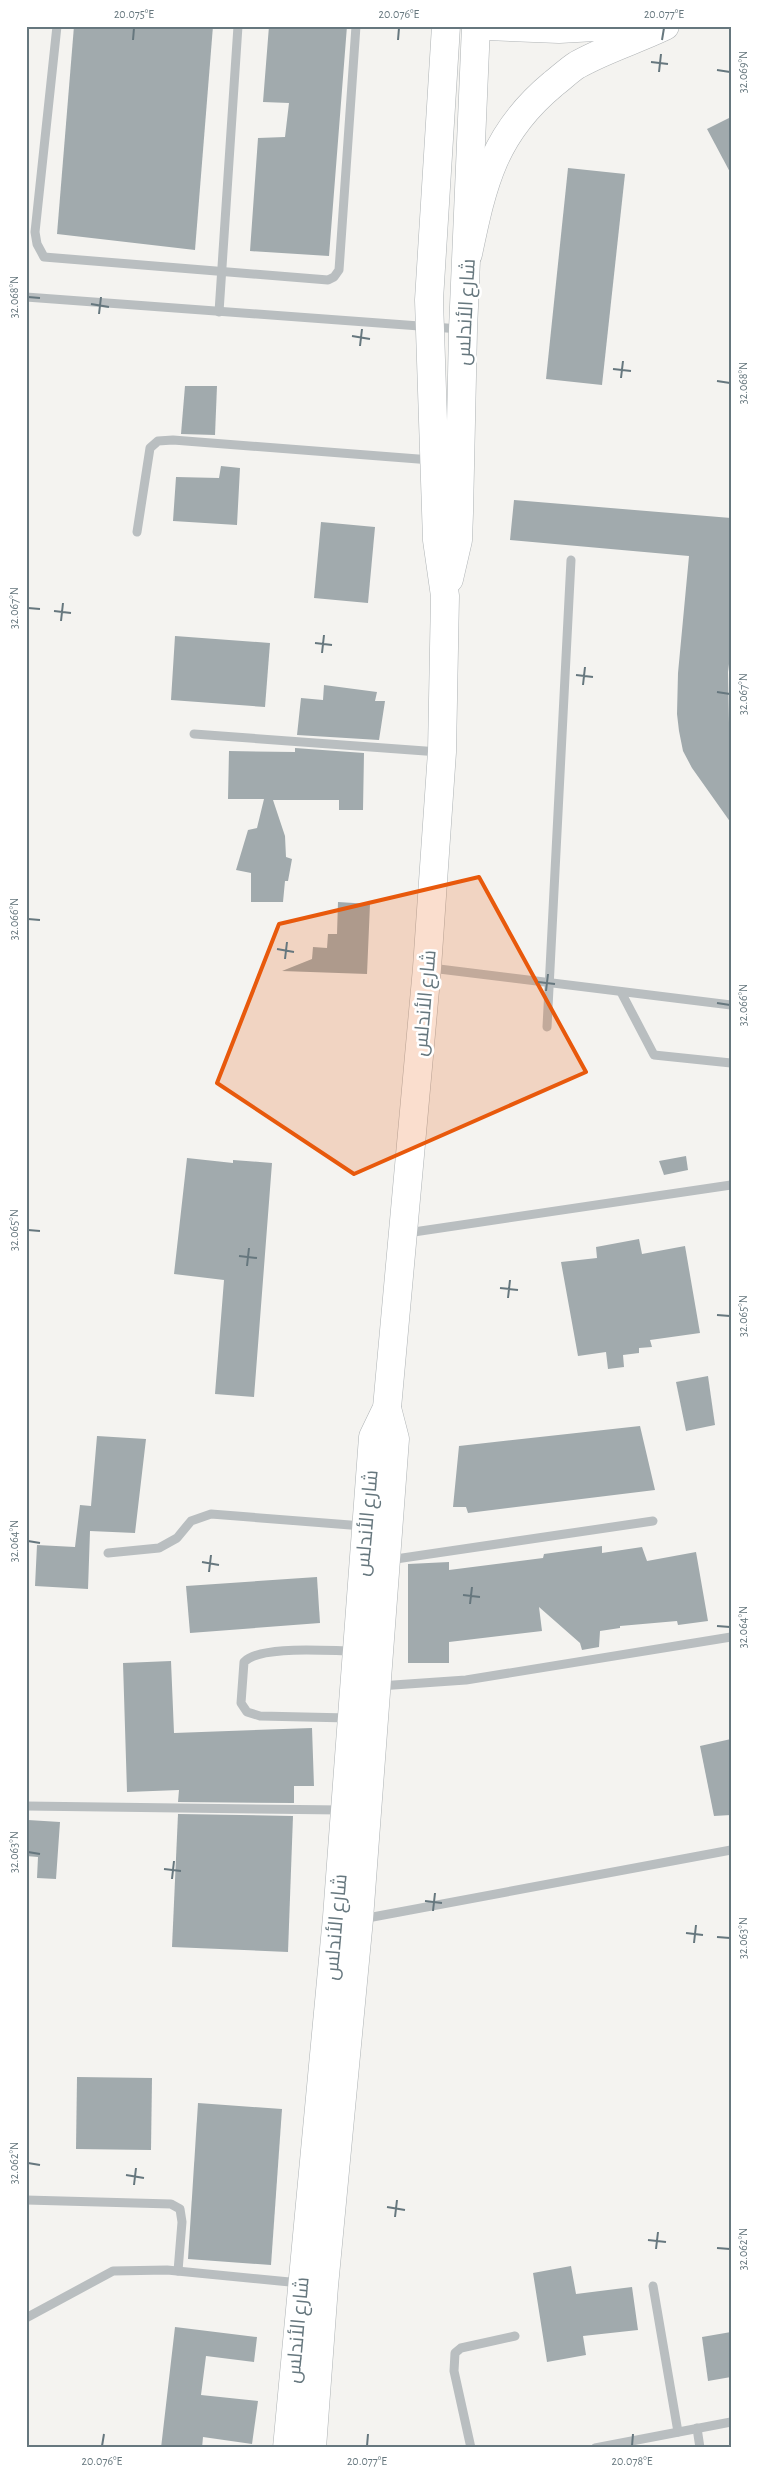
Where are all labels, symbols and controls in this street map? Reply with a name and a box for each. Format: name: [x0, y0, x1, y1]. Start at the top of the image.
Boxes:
text: 20.075°E: [114, 8, 154, 20]
text: 20.076°E: [379, 8, 420, 20]
text: 20.077°E: [644, 8, 684, 20]
text: 32.069°N: [737, 51, 749, 93]
street label: شارع الأندلس: [453, 258, 482, 366]
text: 32.068°N: [8, 276, 20, 318]
text: 32.068°N: [737, 362, 749, 404]
text: 32.067°N: [8, 587, 20, 629]
text: 32.067°N: [737, 673, 749, 715]
text: 32.066°N: [8, 898, 20, 940]
street label: شارع الأندلس: [410, 949, 443, 1057]
text: 32.066°N: [737, 984, 749, 1026]
text: 32.065°N: [8, 1209, 20, 1251]
text: 32.065°N: [737, 1295, 749, 1337]
street label: شارع الأندلس: [352, 1469, 385, 1577]
text: 32.064°N: [8, 1520, 20, 1562]
text: 32.064°N: [737, 1606, 749, 1648]
text: 32.063°N: [8, 1831, 20, 1873]
street label: شارع الأندلس: [321, 1873, 354, 1981]
text: 32.063°N: [737, 1917, 749, 1959]
text: 32.062°N: [8, 2142, 20, 2184]
text: 32.062°N: [737, 2228, 749, 2270]
street label: شارع الأندلس: [283, 2276, 316, 2384]
text: 20.076°E: [82, 2455, 123, 2467]
text: 20.077°E: [347, 2455, 387, 2467]
text: 20.078°E: [612, 2455, 653, 2467]

